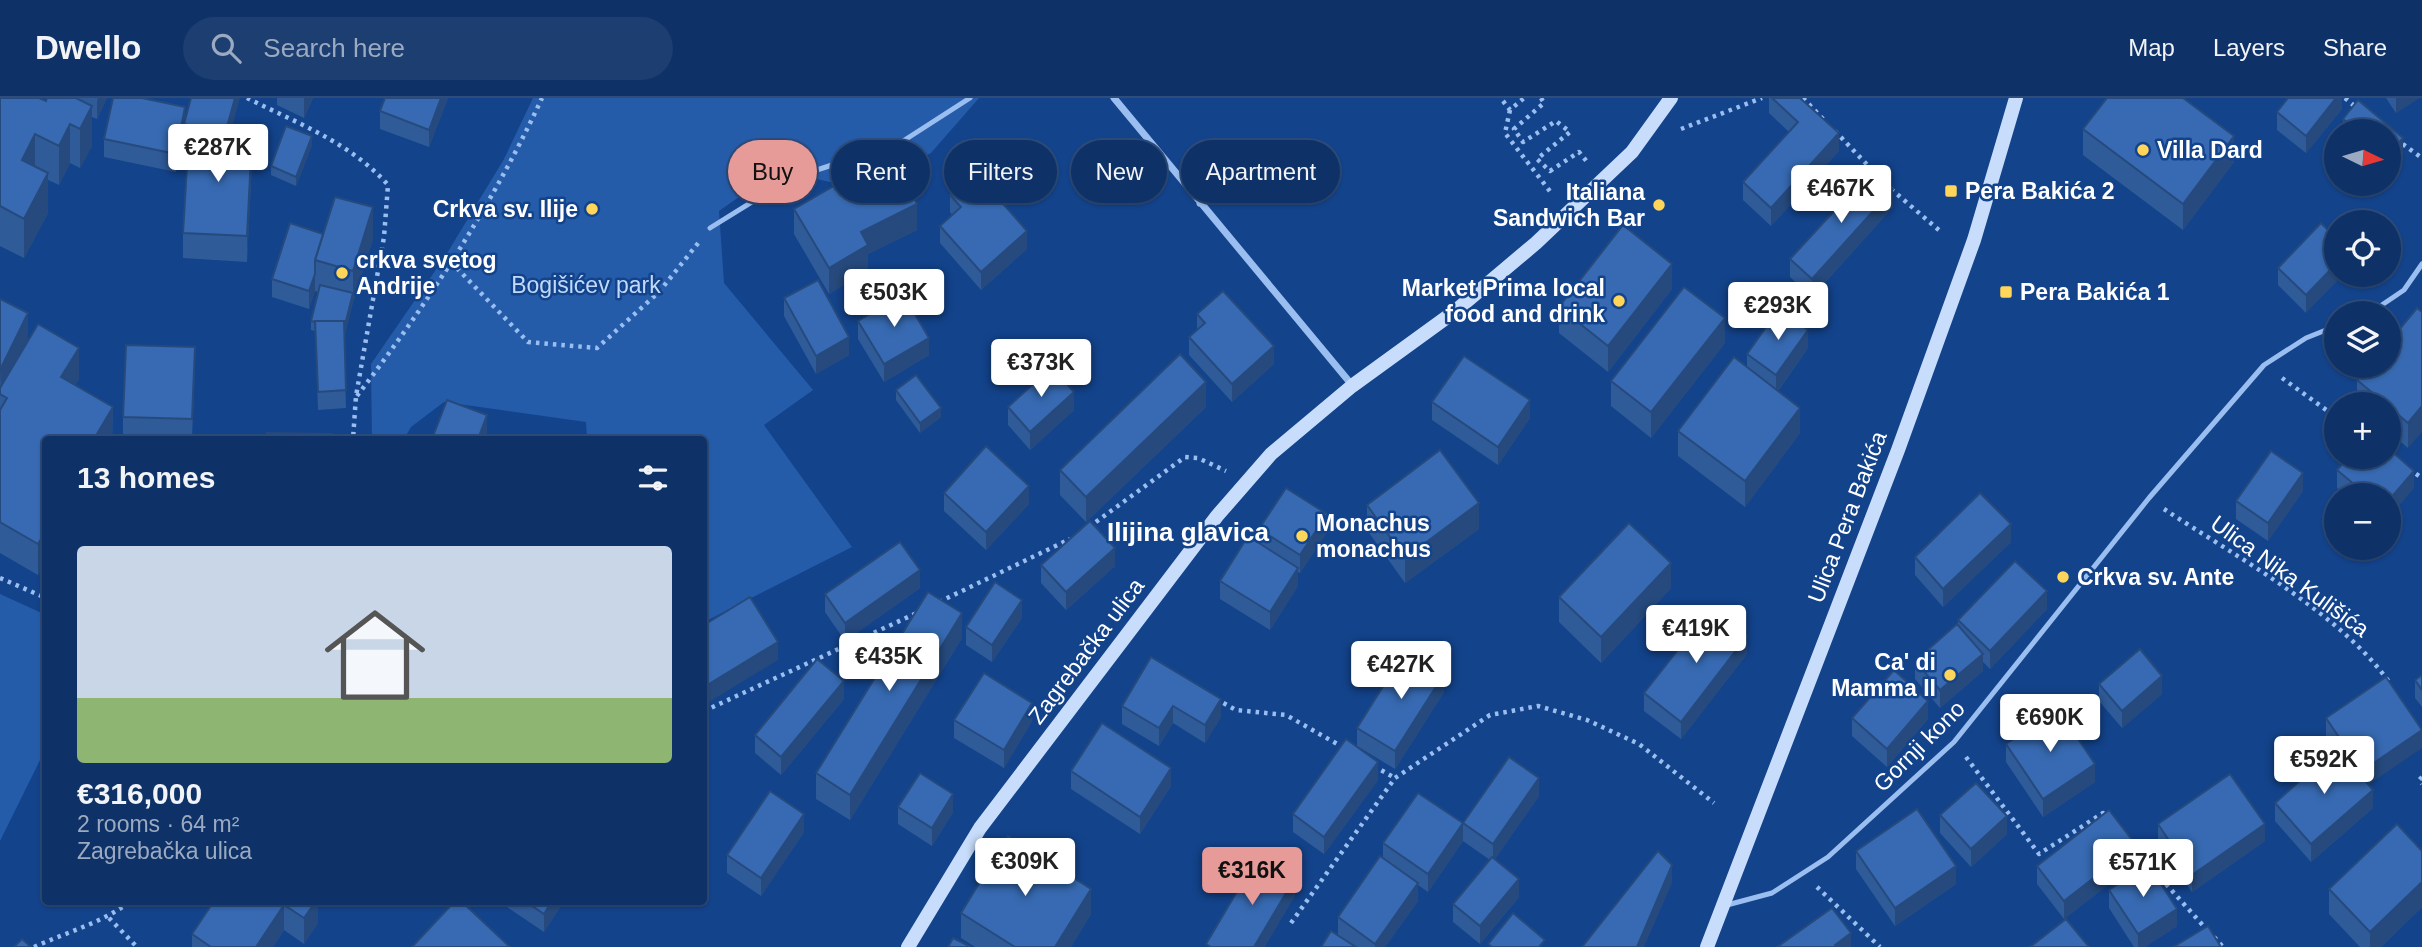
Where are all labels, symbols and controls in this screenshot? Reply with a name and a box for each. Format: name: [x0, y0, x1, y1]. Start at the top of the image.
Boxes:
search box: [183, 17, 673, 80]
text: Dwello: [35, 29, 141, 66]
icon: search: [207, 29, 245, 67]
text: Search here: [263, 33, 405, 63]
text: Map: [2128, 34, 2175, 61]
text: Layers: [2213, 34, 2285, 61]
text: Share: [2323, 34, 2387, 61]
north arrow: [2324, 119, 2401, 196]
map controls: [2324, 119, 2401, 560]
pin: €287K: [169, 125, 267, 184]
text: €287K: [184, 134, 252, 160]
place label: Villa Dard: [2157, 137, 2263, 163]
chip: Buy: [728, 140, 817, 203]
chip: Rent: [831, 140, 930, 203]
chip: Filters: [944, 140, 1057, 203]
chip: New: [1071, 140, 1167, 203]
chip: Apartment: [1181, 140, 1340, 203]
marker: Villa Dard: [2135, 142, 2151, 158]
pin: €467K: [1792, 166, 1890, 225]
text: €467K: [1807, 175, 1875, 201]
place label: Pera Bakića 2: [1965, 178, 2115, 204]
place label: Italiana Sandwich Bar: [1493, 179, 1645, 231]
marker: Pera Bakića 2: [1943, 183, 1959, 199]
place label: Crkva sv. Ilije: [433, 196, 578, 222]
marker: Italiana Sandwich Bar: [1651, 197, 1667, 213]
marker: Crkva sv. Ilije: [584, 201, 600, 217]
button: locate: [2324, 210, 2401, 287]
place label: crkva svetog Andrije: [356, 247, 497, 299]
marker: crkva svetog Andrije: [334, 265, 350, 281]
pin: €503K: [845, 270, 943, 329]
park label: Bogišićev park: [511, 272, 661, 298]
place label: Market Prima local food and drink: [1402, 275, 1605, 327]
text: €503K: [860, 279, 928, 305]
place label: Pera Bakića 1: [2020, 279, 2170, 305]
pin: €293K: [1729, 282, 1827, 342]
marker: Pera Bakića 1: [1998, 284, 2014, 300]
text: €293K: [1744, 292, 1812, 318]
marker: Market Prima local food and drink: [1611, 293, 1627, 309]
button: layers: [2324, 301, 2401, 378]
pin: €373K: [992, 340, 1090, 399]
text: €373K: [1007, 349, 1075, 375]
button: +: [2324, 392, 2401, 469]
street label: Ulica Pera Bakića: [1802, 427, 1892, 606]
icon: filters: [634, 459, 672, 497]
text: 13 homes: [77, 461, 215, 494]
button: −: [2324, 483, 2401, 560]
place label: Monachus monachus: [1316, 510, 1431, 562]
street label: Ulica Nika Kulišića: [2206, 510, 2374, 642]
district label: Ilijina glavica: [1107, 517, 1269, 547]
marker: Monachus monachus: [1294, 528, 1310, 544]
place label: Crkva sv. Ante: [2077, 564, 2234, 590]
marker: Crkva sv. Ante: [2055, 569, 2071, 585]
street label: Zagrebačka ulica: [1023, 573, 1149, 729]
icon: home: [312, 592, 438, 718]
pin: €419K: [1647, 606, 1745, 665]
text: €419K: [1662, 615, 1730, 641]
pin: €435K: [840, 634, 938, 693]
pin: €427K: [1352, 642, 1450, 701]
text: €435K: [855, 643, 923, 669]
place label: Ca' di Mamma II: [1831, 649, 1936, 701]
text: €427K: [1367, 651, 1435, 677]
marker: Ca' di Mamma II: [1942, 667, 1958, 683]
pin: €690K: [2001, 694, 2099, 754]
street label: Gornji kono: [1868, 695, 1970, 797]
text: €690K: [2016, 704, 2084, 730]
pin: €592K: [2275, 736, 2373, 796]
text: €592K: [2290, 746, 2358, 772]
text: €316,000: [77, 777, 202, 810]
text: 2 rooms · 64 m²: [77, 811, 239, 837]
text: Zagrebačka ulica: [77, 838, 252, 864]
pin: €309K: [976, 838, 1074, 898]
pin: €571K: [2094, 840, 2192, 899]
text: €309K: [991, 848, 1059, 874]
pin: €316K: [1203, 848, 1301, 907]
text: €571K: [2109, 849, 2177, 875]
text: €316K: [1218, 857, 1286, 883]

